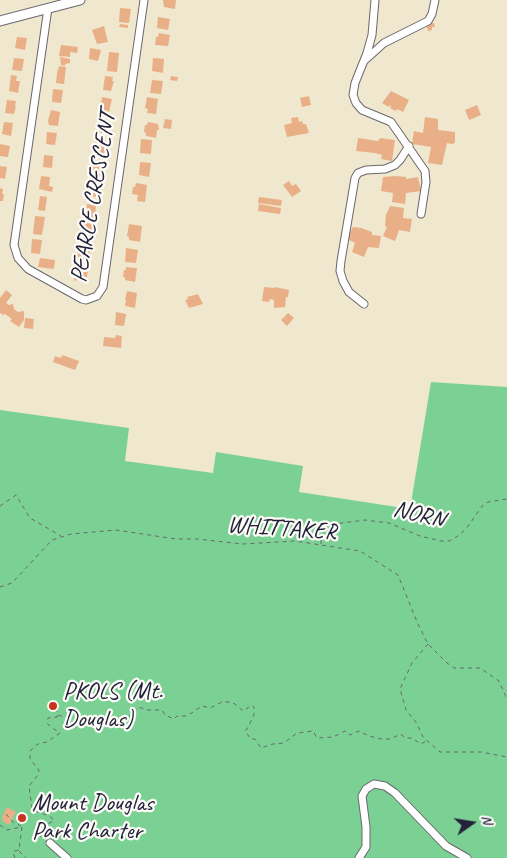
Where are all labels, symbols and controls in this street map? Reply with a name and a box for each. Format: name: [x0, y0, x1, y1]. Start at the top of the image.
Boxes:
street label: PEARCE CRESCENT: [65, 109, 123, 285]
street label: NORN: [390, 495, 448, 535]
street label: WHITTAKER: [226, 511, 338, 547]
place label: PKOLS (Mt. Douglas): [63, 678, 163, 734]
marker: PKOLS (Mt. Douglas): [47, 700, 59, 712]
place label: Mount Douglas Park Charter: [32, 790, 153, 846]
north arrow: [447, 798, 497, 848]
marker: Mount Douglas Park Charter: [16, 812, 28, 824]
text: N: [478, 813, 496, 826]

